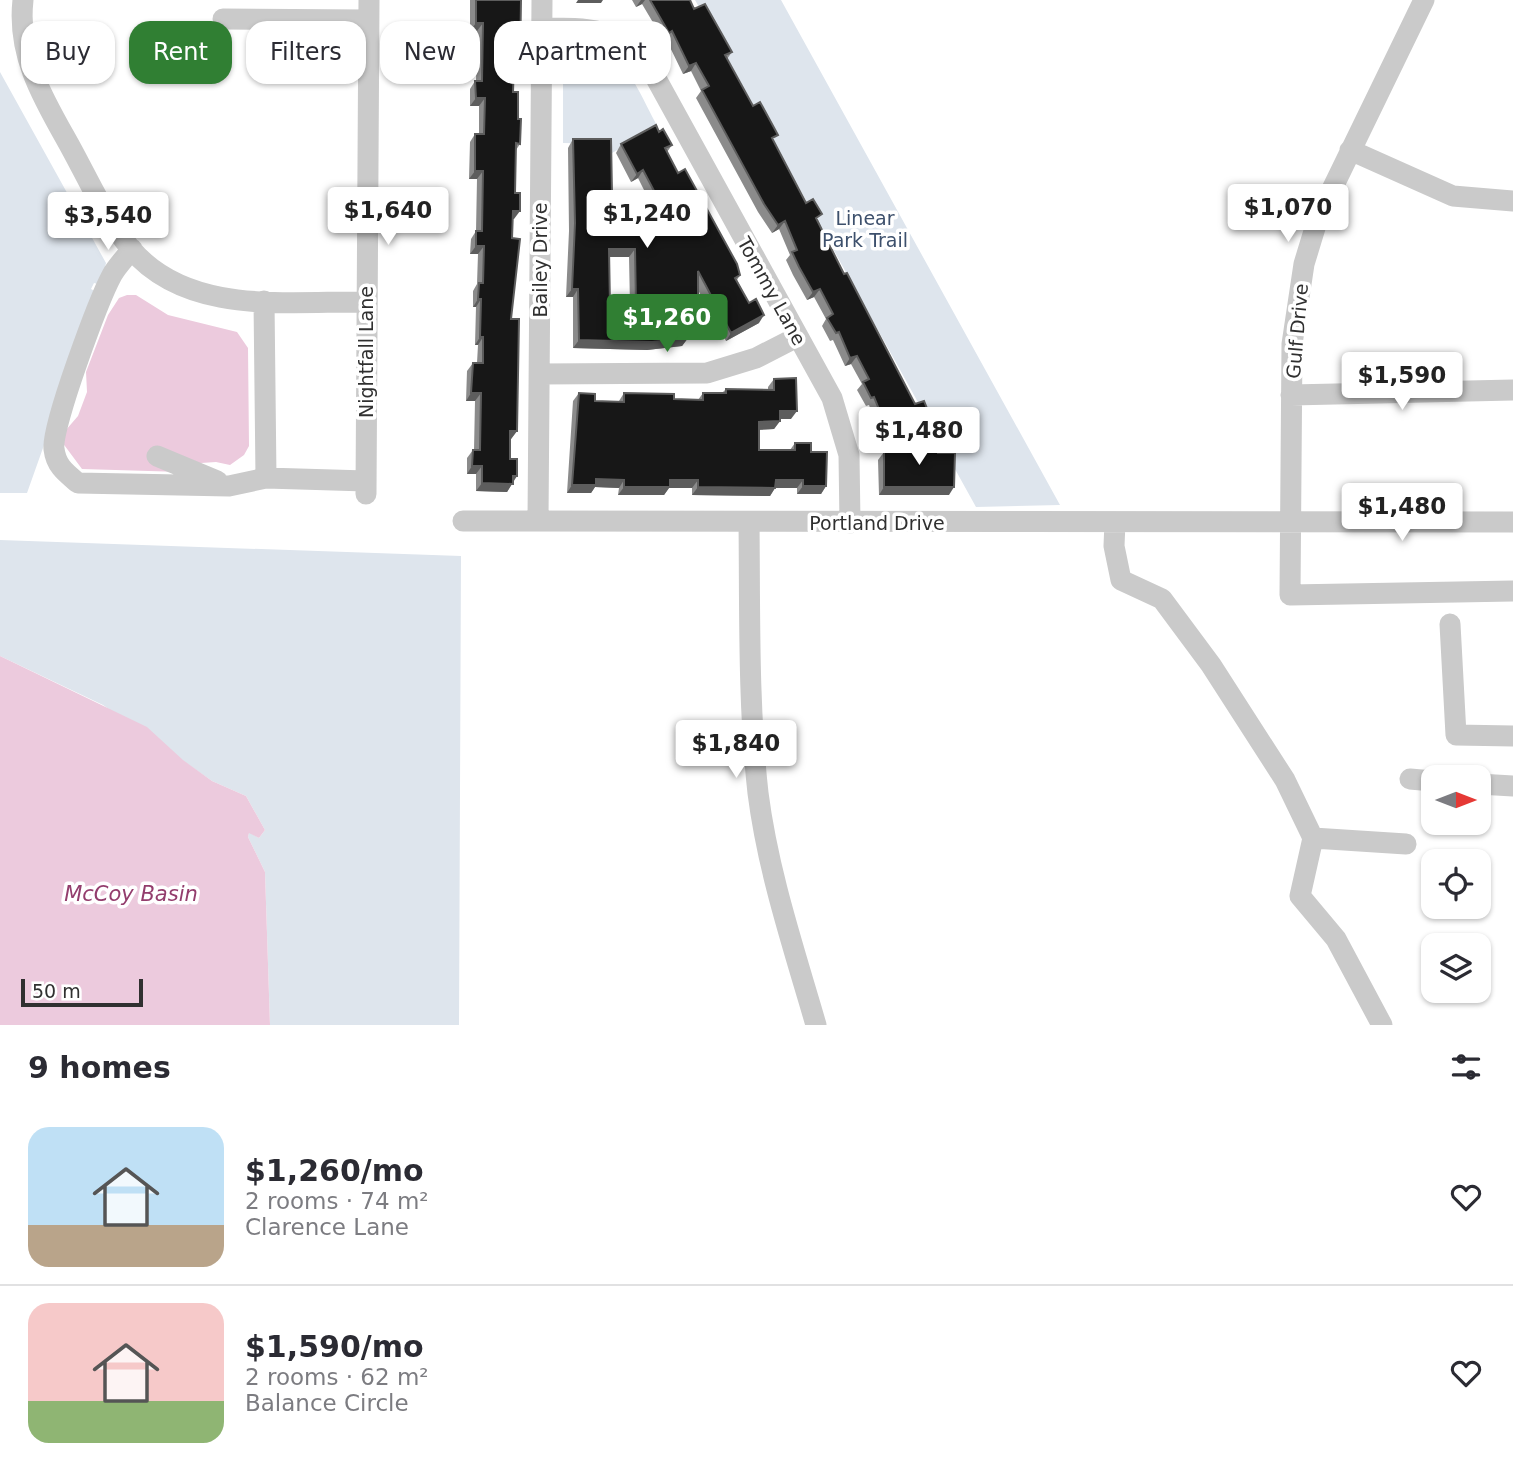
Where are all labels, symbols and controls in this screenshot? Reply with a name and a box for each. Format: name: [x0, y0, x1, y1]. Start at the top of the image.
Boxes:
chip: Buy: [21, 21, 115, 84]
chip: Rent: [129, 21, 232, 84]
chip: Filters: [246, 21, 366, 84]
chip: New: [380, 21, 480, 84]
chip: Apartment: [494, 21, 671, 84]
pin: $1,070: [1231, 184, 1345, 244]
pin: $1,640: [331, 188, 445, 247]
pin: $1,240: [590, 190, 704, 250]
pin: $3,540: [51, 192, 165, 252]
text: $1,070: [1244, 194, 1332, 220]
text: $1,640: [344, 197, 432, 223]
text: $1,240: [603, 200, 691, 226]
text: $3,540: [64, 202, 152, 228]
street label: Bailey Drive: [529, 203, 551, 317]
park label: Linear Park Trail: [822, 207, 908, 251]
street label: Tommy Lane: [733, 232, 811, 349]
street label: Gulf Drive: [1282, 283, 1312, 379]
street label: Nightfall Lane: [355, 286, 377, 418]
pin: $1,260: [610, 294, 724, 354]
text: $1,260: [623, 304, 711, 330]
pin: $1,590: [1345, 352, 1459, 412]
text: $1,590: [1358, 362, 1446, 388]
pin: $1,480: [862, 407, 976, 467]
text: $1,480: [875, 417, 963, 443]
pin: $1,480: [1345, 484, 1459, 543]
text: $1,480: [1358, 493, 1446, 519]
street label: Portland Drive: [809, 512, 945, 534]
pin: $1,840: [679, 720, 793, 780]
text: $1,840: [692, 730, 780, 756]
north arrow: [1421, 765, 1491, 835]
map controls: [1421, 765, 1491, 1003]
button: locate: [1421, 849, 1491, 919]
water label: McCoy Basin: [64, 882, 198, 906]
button: layers: [1421, 933, 1491, 1003]
scale bar: [21, 976, 144, 1008]
text: 50 m: [32, 980, 81, 1002]
icon: filters: [1447, 1048, 1485, 1086]
text: 9 homes: [28, 1050, 171, 1085]
text: $1,260/mo: [245, 1153, 424, 1188]
icon: home: [84, 1155, 168, 1239]
icon: heart: [1447, 1178, 1485, 1216]
text: 2 rooms · 74 m²: [245, 1188, 429, 1214]
text: Clarence Lane: [245, 1214, 409, 1240]
text: $1,590/mo: [245, 1329, 424, 1364]
icon: home: [84, 1331, 168, 1415]
icon: heart: [1447, 1354, 1485, 1392]
text: 2 rooms · 62 m²: [245, 1364, 429, 1390]
text: Balance Circle: [245, 1390, 409, 1416]

